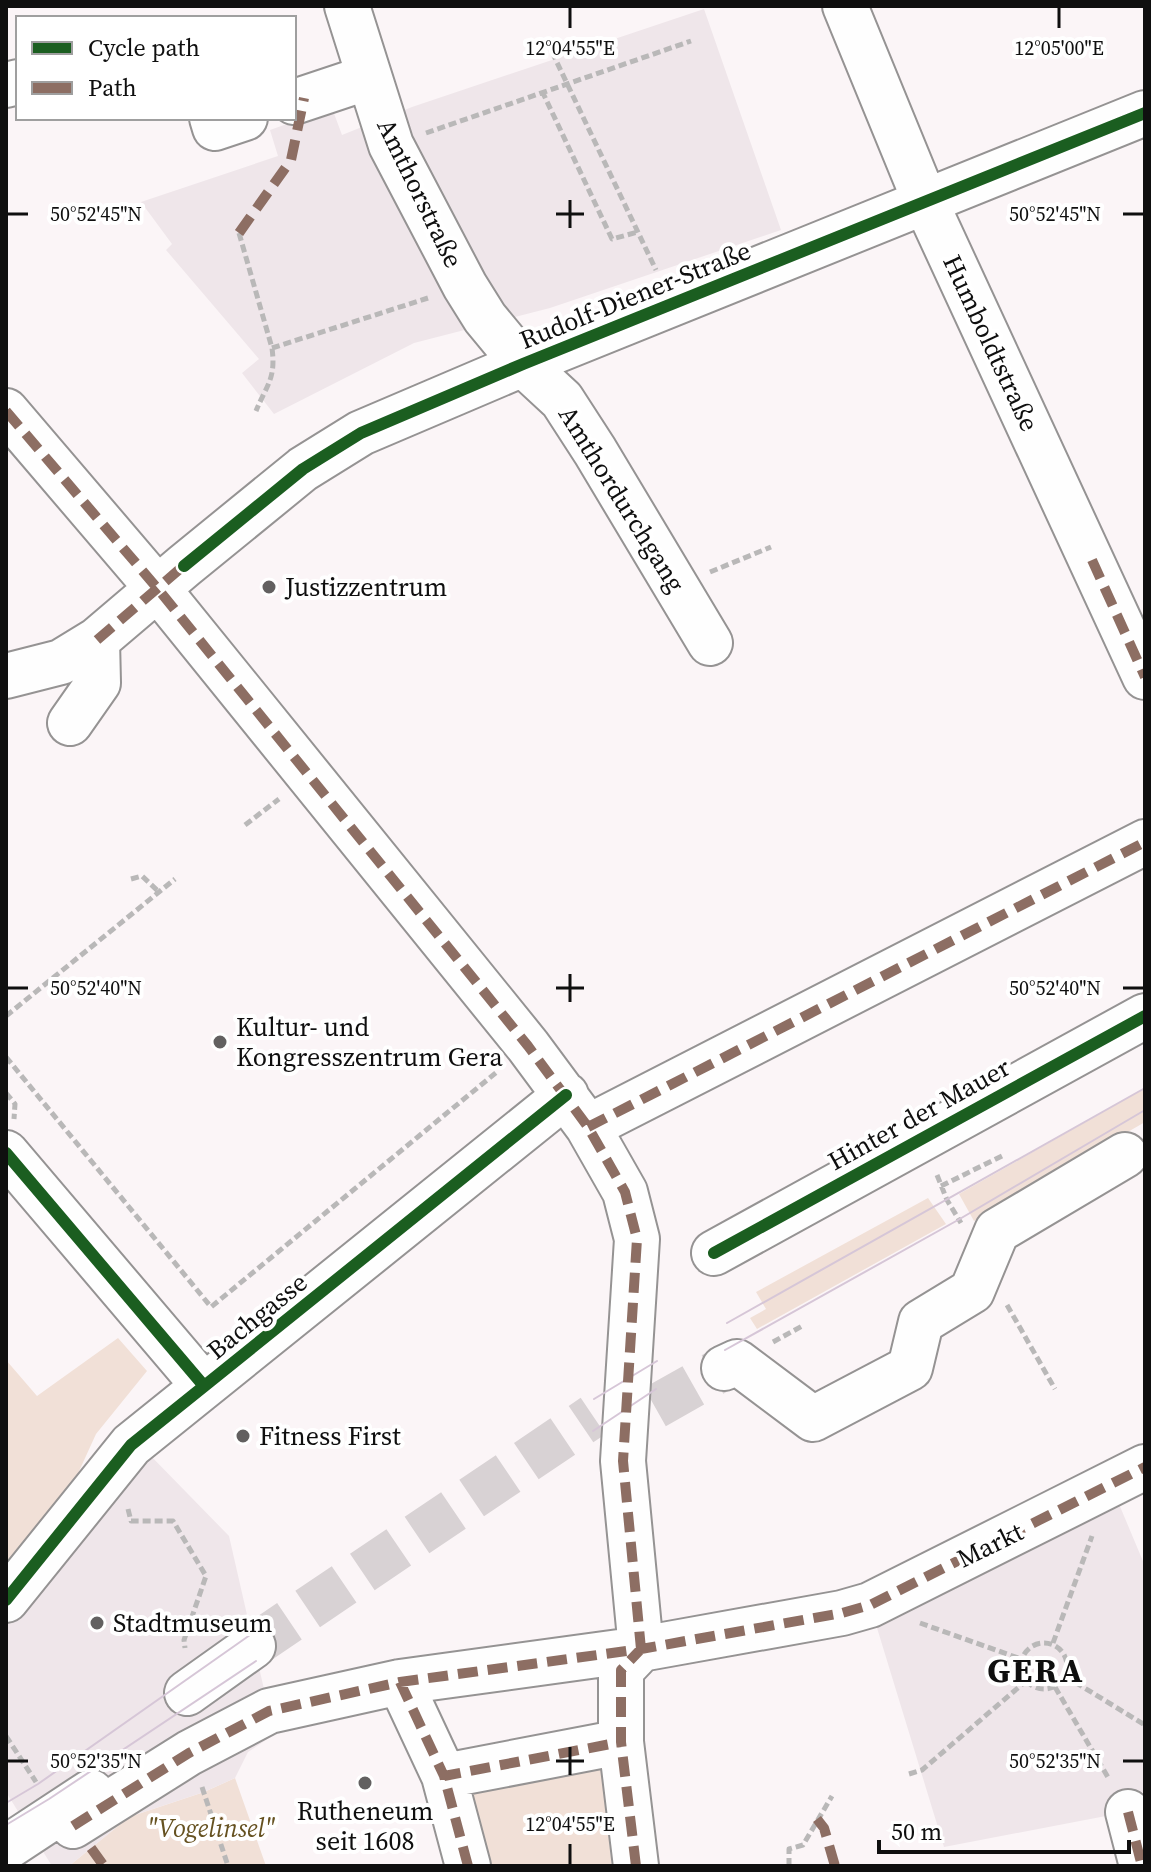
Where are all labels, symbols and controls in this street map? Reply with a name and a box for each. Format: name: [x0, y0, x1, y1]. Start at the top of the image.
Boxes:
legend: [16, 16, 296, 120]
text: Cycle path: [88, 31, 200, 64]
text: 12°04'55"E: [525, 34, 615, 62]
text: 12°05'00"E: [1014, 34, 1104, 62]
text: Path: [88, 71, 137, 104]
street label: Amthorstraße: [368, 112, 472, 274]
text: 50°52'45"N: [50, 200, 142, 228]
text: 50°52'45"N: [1009, 200, 1101, 228]
street label: Rudolf-Diener-Straße: [514, 232, 756, 358]
street label: Humboldtstraße: [934, 249, 1048, 437]
street label: Amthordurchgang: [550, 399, 694, 599]
place label: Justizzentrum: [284, 569, 447, 605]
marker: Justizzentrum: [260, 578, 278, 596]
text: 50°52'40"N: [50, 974, 142, 1002]
text: 50°52'40"N: [1009, 974, 1101, 1002]
place label: Kultur- und Kongresszentrum Gera: [236, 1009, 503, 1075]
marker: Kultur- und Kongresszentrum Gera: [211, 1033, 229, 1051]
street label: Hinter der Mauer: [821, 1049, 1017, 1179]
street label: Bachgasse: [199, 1264, 315, 1368]
place label: Fitness First: [259, 1418, 401, 1454]
marker: Fitness First: [234, 1427, 252, 1445]
street label: Markt: [951, 1513, 1030, 1576]
place label: Stadtmuseum: [113, 1605, 273, 1641]
marker: Stadtmuseum: [88, 1614, 106, 1632]
district label: GERA: [987, 1647, 1085, 1693]
text: 50°52'35"N: [50, 1747, 142, 1775]
text: 50°52'35"N: [1009, 1747, 1101, 1775]
marker: Rutheneum seit 1608: [356, 1774, 374, 1792]
place label: Rutheneum seit 1608: [297, 1793, 433, 1859]
scale bar: [879, 1804, 1129, 1854]
park label: "Vogelinsel": [147, 1810, 275, 1846]
text: 12°04'55"E: [525, 1810, 615, 1838]
text: 50 m: [891, 1815, 942, 1848]

